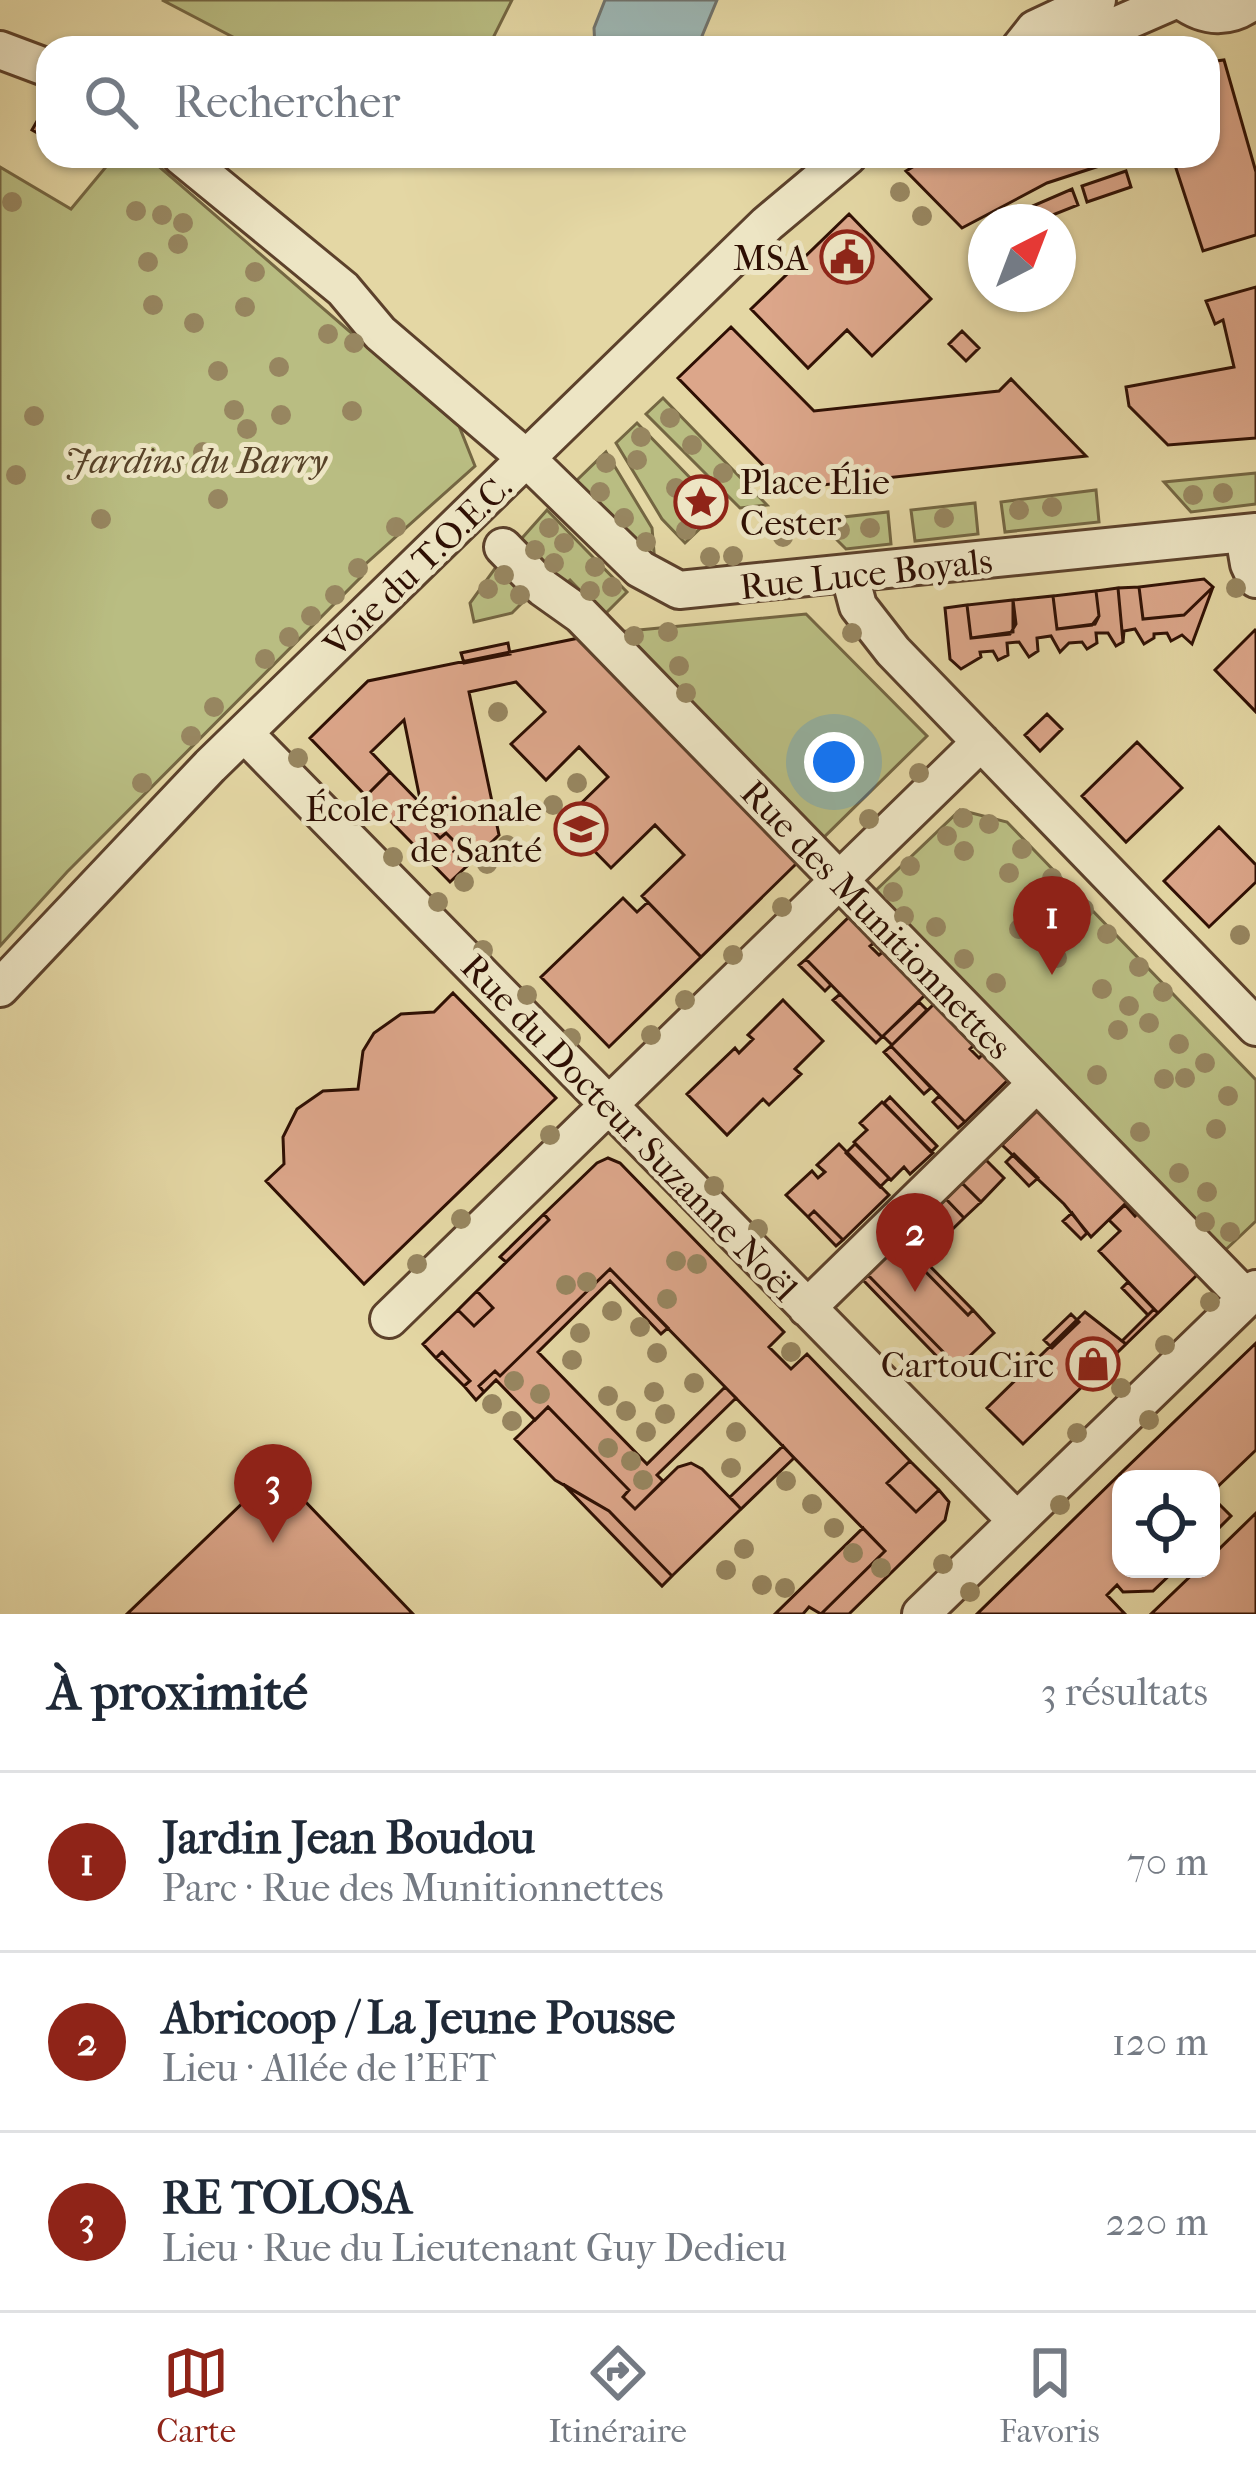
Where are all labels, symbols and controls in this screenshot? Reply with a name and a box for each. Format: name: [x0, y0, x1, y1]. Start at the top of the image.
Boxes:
search box: [36, 36, 1220, 168]
icon: search: [78, 69, 144, 135]
text: Rechercher: [174, 76, 400, 129]
north arrow: [968, 204, 1076, 312]
public building icon: MSA: [819, 229, 875, 285]
place label: MSA: [733, 237, 809, 279]
park label: Jardins du Barry: [65, 440, 328, 482]
place label: Place Élie Cester: [740, 461, 890, 544]
street label: Voie du T.O.E.C.: [314, 466, 520, 667]
place icon: Place Élie Cester: [673, 474, 729, 530]
street label: Rue Luce Boyals: [738, 540, 994, 608]
your location: [804, 732, 864, 792]
street label: Rue des Munitionnettes: [732, 772, 1020, 1068]
place label: École régionale de Santé: [305, 788, 542, 871]
school or university icon: École régionale de Santé: [553, 801, 609, 857]
pin: 1: [1013, 876, 1091, 975]
street label: Rue du Docteur Suzanne Noël: [452, 946, 806, 1310]
pin: 2: [876, 1193, 954, 1292]
shop icon: CartouCirc: [1065, 1336, 1121, 1392]
place label: CartouCirc: [881, 1344, 1054, 1386]
pin: 3: [234, 1444, 312, 1543]
map controls: [1112, 1470, 1220, 1578]
button: locate: [1112, 1470, 1220, 1578]
text: À proximité: [48, 1662, 308, 1722]
text: 3 résultats: [1041, 1669, 1208, 1715]
text: Jardin Jean Boudou: [162, 1812, 535, 1865]
text: 1: [80, 1839, 94, 1885]
text: 70 m: [1127, 1839, 1208, 1885]
text: Parc · Rue des Munitionnettes: [162, 1865, 664, 1911]
text: Abricoop / La Jeune Pousse: [162, 1992, 675, 2045]
text: 2: [77, 2019, 97, 2065]
text: 120 m: [1112, 2019, 1208, 2065]
text: Lieu · Allée de l'EFT: [162, 2045, 496, 2091]
text: RE TOLOSA: [162, 2172, 412, 2225]
text: 3: [79, 2199, 95, 2245]
text: 220 m: [1106, 2199, 1208, 2245]
text: Lieu · Rue du Lieutenant Guy Dedieu: [162, 2225, 787, 2271]
tab: Carte: [156, 2340, 236, 2451]
tab: Itinéraire: [548, 2340, 687, 2451]
tab: Favoris: [999, 2340, 1100, 2451]

